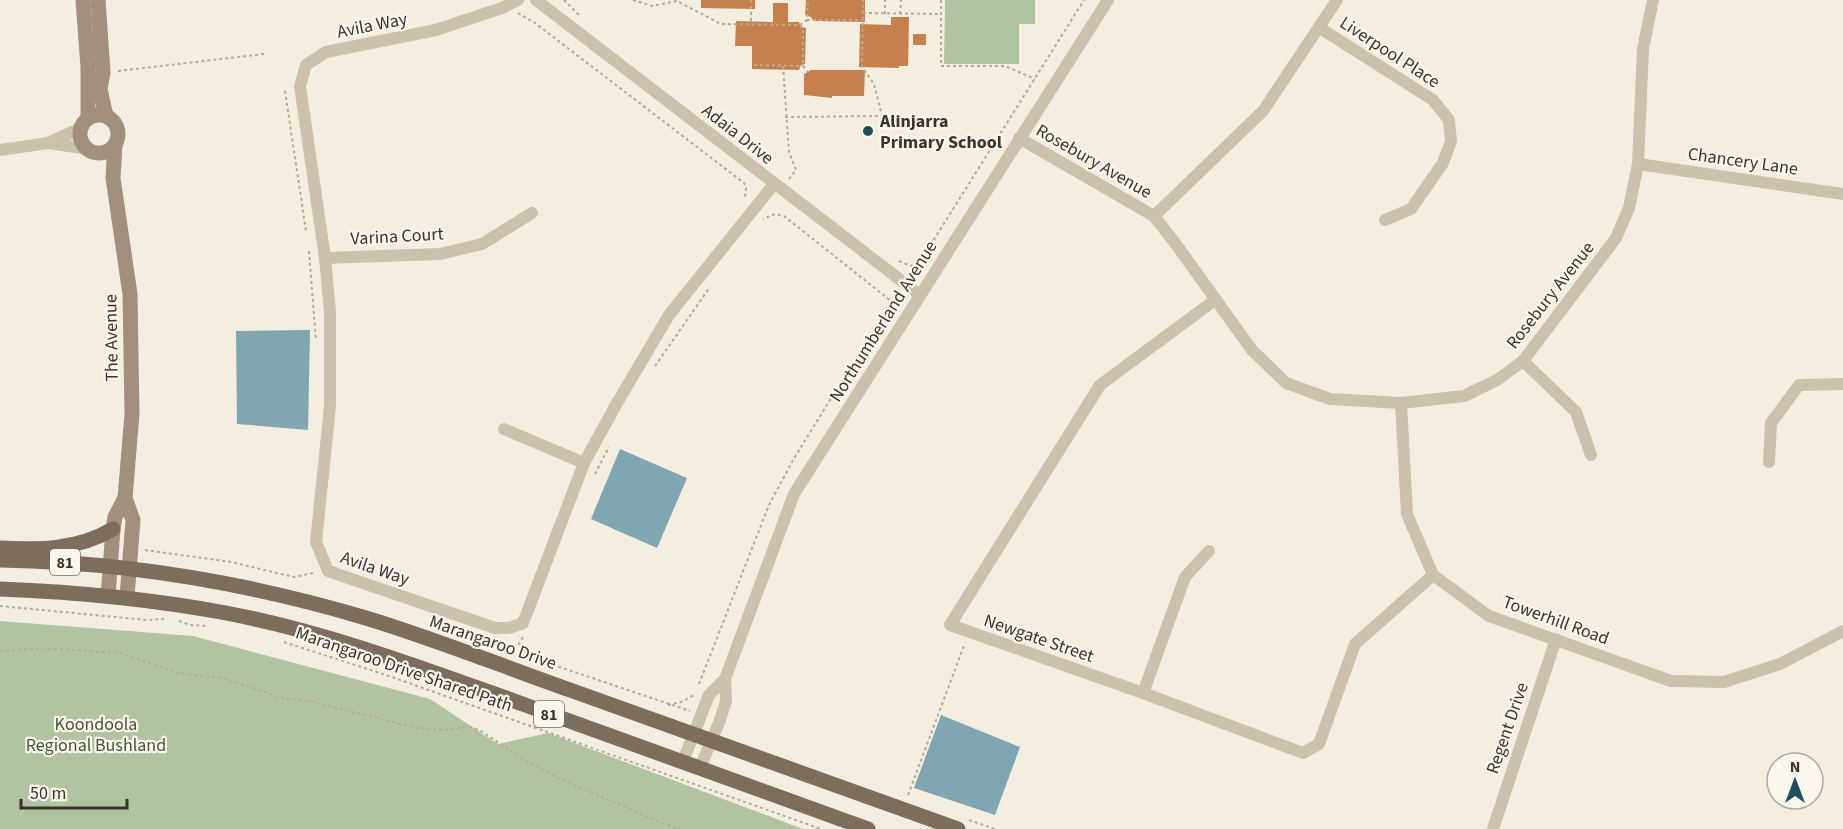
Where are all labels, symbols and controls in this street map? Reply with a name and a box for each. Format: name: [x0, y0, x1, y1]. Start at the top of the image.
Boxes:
street label: Avila Way: [335, 6, 410, 45]
street label: Liverpool Place: [1335, 11, 1445, 94]
street label: Adaia Drive: [697, 98, 779, 170]
place label: Alinjarra Primary School: [879, 109, 1002, 155]
street label: Rosebury Avenue: [1031, 118, 1156, 205]
marker: Alinjarra Primary School: [861, 124, 875, 138]
street label: Chancery Lane: [1686, 141, 1800, 182]
street label: Varina Court: [350, 222, 444, 251]
street label: Northumberland Avenue: [824, 236, 943, 407]
street label: Rosebury Avenue: [1500, 236, 1600, 354]
street label: The Avenue: [98, 294, 125, 382]
street label: Avila Way: [337, 545, 413, 592]
road number: 81: [50, 549, 80, 575]
street label: Towerhill Road: [1499, 590, 1613, 651]
street label: Newgate Street: [981, 608, 1097, 669]
street label: Marangaroo Drive: [426, 609, 560, 676]
street label: Marangaroo Drive Shared Path: [292, 621, 516, 718]
street label: Regent Drive: [1480, 679, 1535, 777]
road number: 81: [534, 701, 564, 727]
park label: Koondoola Regional Bushland: [26, 712, 166, 758]
north arrow: [1765, 751, 1825, 811]
text: N: [1790, 756, 1800, 778]
scale bar: [21, 772, 128, 810]
text: 50 m: [30, 781, 66, 806]

